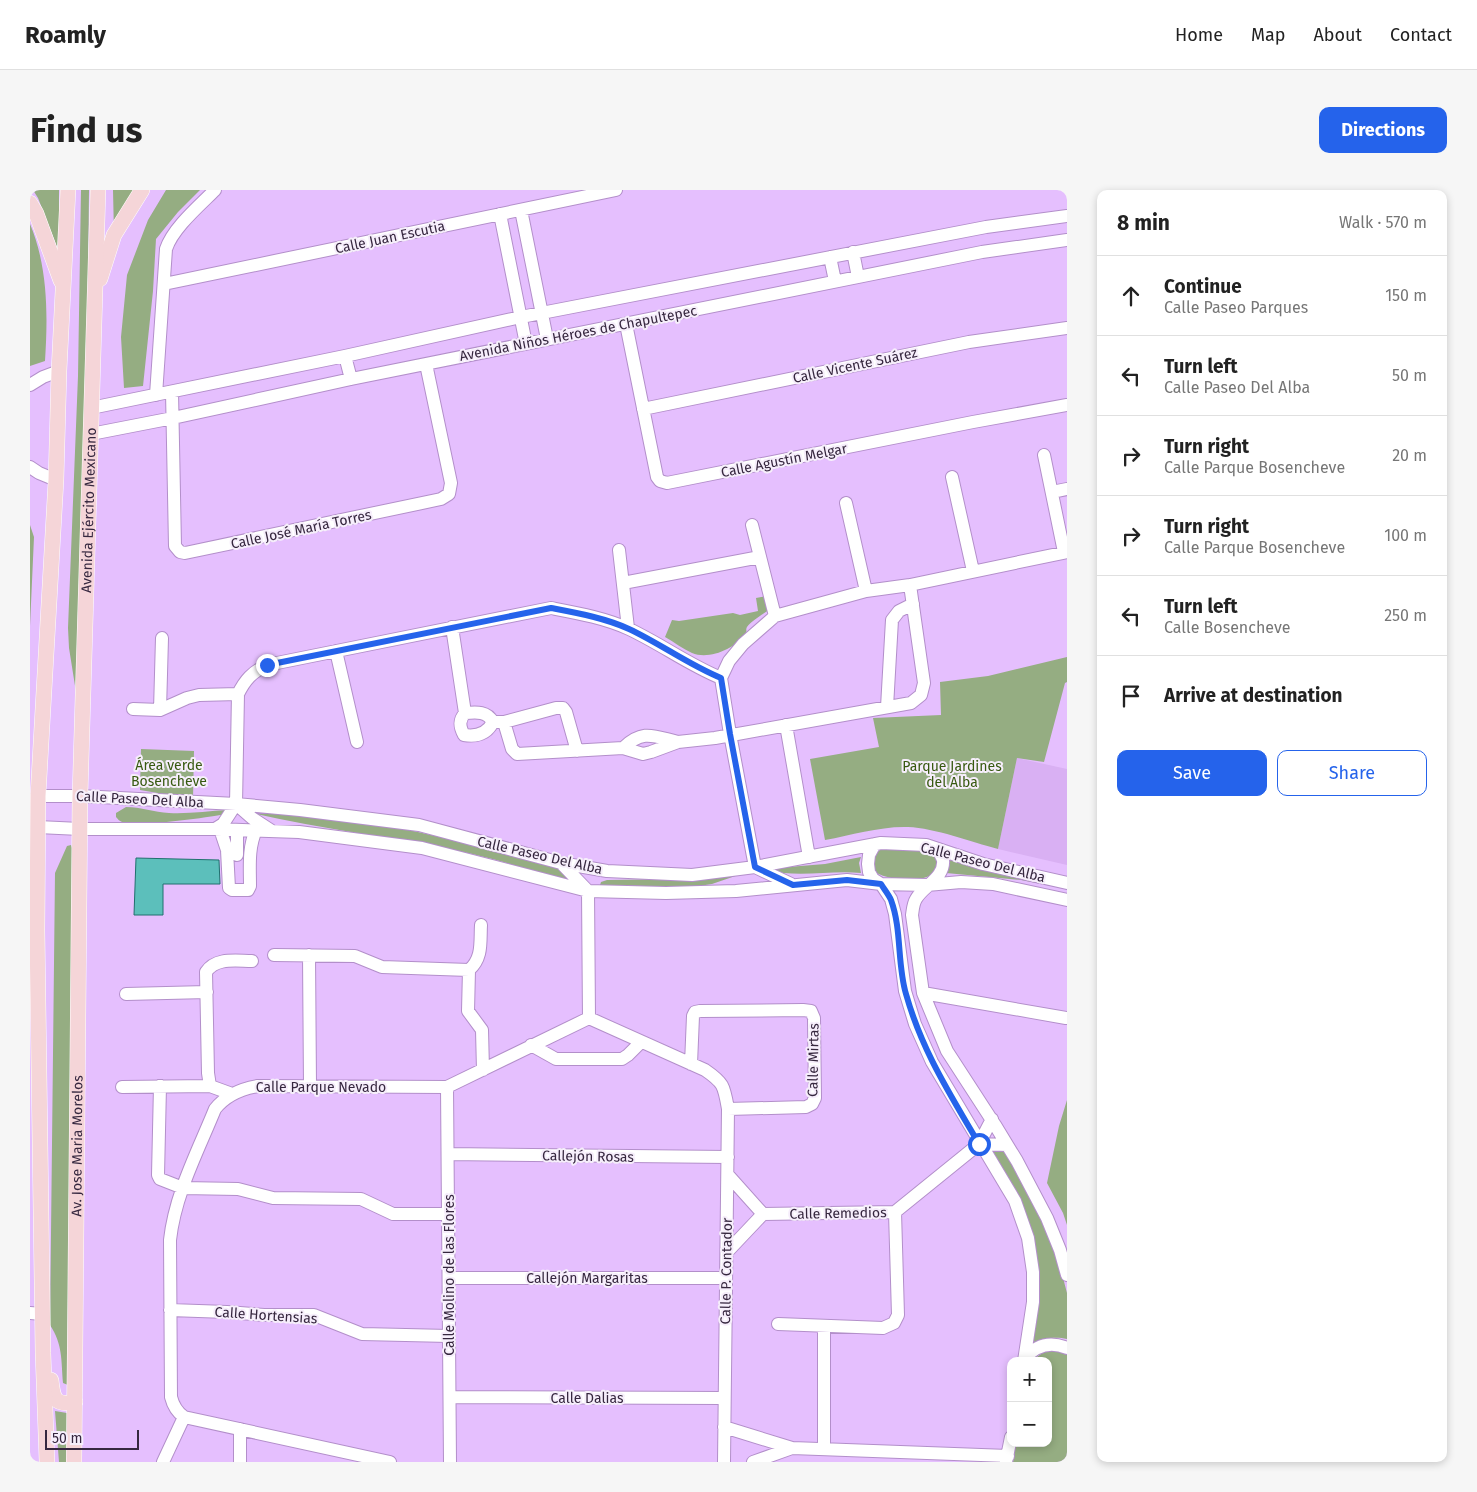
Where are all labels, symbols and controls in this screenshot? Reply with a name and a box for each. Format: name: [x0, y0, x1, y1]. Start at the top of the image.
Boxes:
text: Roamly: [25, 21, 106, 49]
text: Home: [1175, 24, 1223, 46]
text: Map: [1251, 24, 1285, 46]
text: About: [1313, 24, 1362, 46]
text: Contact: [1390, 24, 1452, 46]
button: Directions: [1319, 107, 1447, 153]
text: Find us: [30, 109, 142, 151]
text: 8 min: [1117, 210, 1170, 236]
text: Walk · 570 m: [1339, 213, 1427, 232]
street label: Calle Juan Escutia: [334, 218, 447, 257]
text: Continue: [1164, 275, 1242, 298]
icon: ahead: [1117, 282, 1145, 310]
text: 150 m: [1385, 286, 1427, 305]
text: Calle Paseo Parques: [1164, 298, 1308, 317]
street label: Avenida Niños Héroes de Chapultepec: [458, 302, 699, 365]
street label: Calle Vicente Suárez: [791, 344, 919, 387]
text: Turn left: [1164, 355, 1238, 378]
icon: left: [1117, 362, 1145, 390]
text: 50 m: [1392, 366, 1427, 385]
text: Calle Paseo Del Alba: [1164, 378, 1310, 397]
street label: Avenida Ejército Mexicano: [78, 427, 100, 593]
text: Turn right: [1164, 435, 1249, 458]
street label: Calle Agustín Melgar: [720, 440, 849, 481]
icon: right: [1117, 442, 1145, 470]
text: 20 m: [1392, 446, 1427, 465]
text: Calle Parque Bosencheve: [1164, 458, 1345, 477]
street label: Calle José María Torres: [229, 506, 373, 553]
text: Turn right: [1164, 515, 1249, 538]
icon: right: [1117, 522, 1145, 550]
text: 100 m: [1384, 526, 1427, 545]
text: Calle Parque Bosencheve: [1164, 538, 1345, 557]
text: Turn left: [1164, 595, 1238, 618]
icon: left: [1117, 602, 1145, 630]
text: 250 m: [1384, 606, 1427, 625]
text: Calle Bosencheve: [1164, 618, 1290, 637]
route end: [256, 654, 279, 677]
icon: arrive: [1117, 682, 1145, 710]
text: Arrive at destination: [1164, 684, 1343, 707]
button: Save: [1117, 750, 1267, 796]
button: Share: [1277, 750, 1427, 796]
park label: Área verde Bosencheve: [131, 756, 207, 790]
park label: Parque Jardines del Alba: [902, 758, 1002, 791]
street label: Calle Paseo Del Alba: [76, 788, 204, 811]
street label: Calle Paseo Del Alba: [476, 833, 604, 878]
street label: Calle Paseo Del Alba: [919, 839, 1047, 886]
street label: Calle Mirtas: [804, 1022, 823, 1097]
street label: Av. Jose Maria Morelos: [68, 1075, 86, 1217]
street label: Calle Parque Nevado: [256, 1079, 386, 1096]
route start: [968, 1133, 991, 1156]
street label: Callejón Rosas: [542, 1147, 634, 1166]
street label: Calle Molino de las Flores: [441, 1194, 458, 1356]
street label: Calle Remedios: [789, 1204, 887, 1223]
street label: Calle P. Contador: [717, 1217, 736, 1324]
street label: Callejón Margaritas: [526, 1270, 648, 1287]
street label: Calle Hortensias: [214, 1303, 318, 1328]
map controls: [1007, 1357, 1052, 1447]
button: +: [1007, 1357, 1052, 1402]
street label: Calle Dalias: [550, 1390, 624, 1407]
button: −: [1007, 1402, 1052, 1447]
scale bar: [45, 1427, 139, 1450]
text: 50 m: [52, 1430, 83, 1447]

